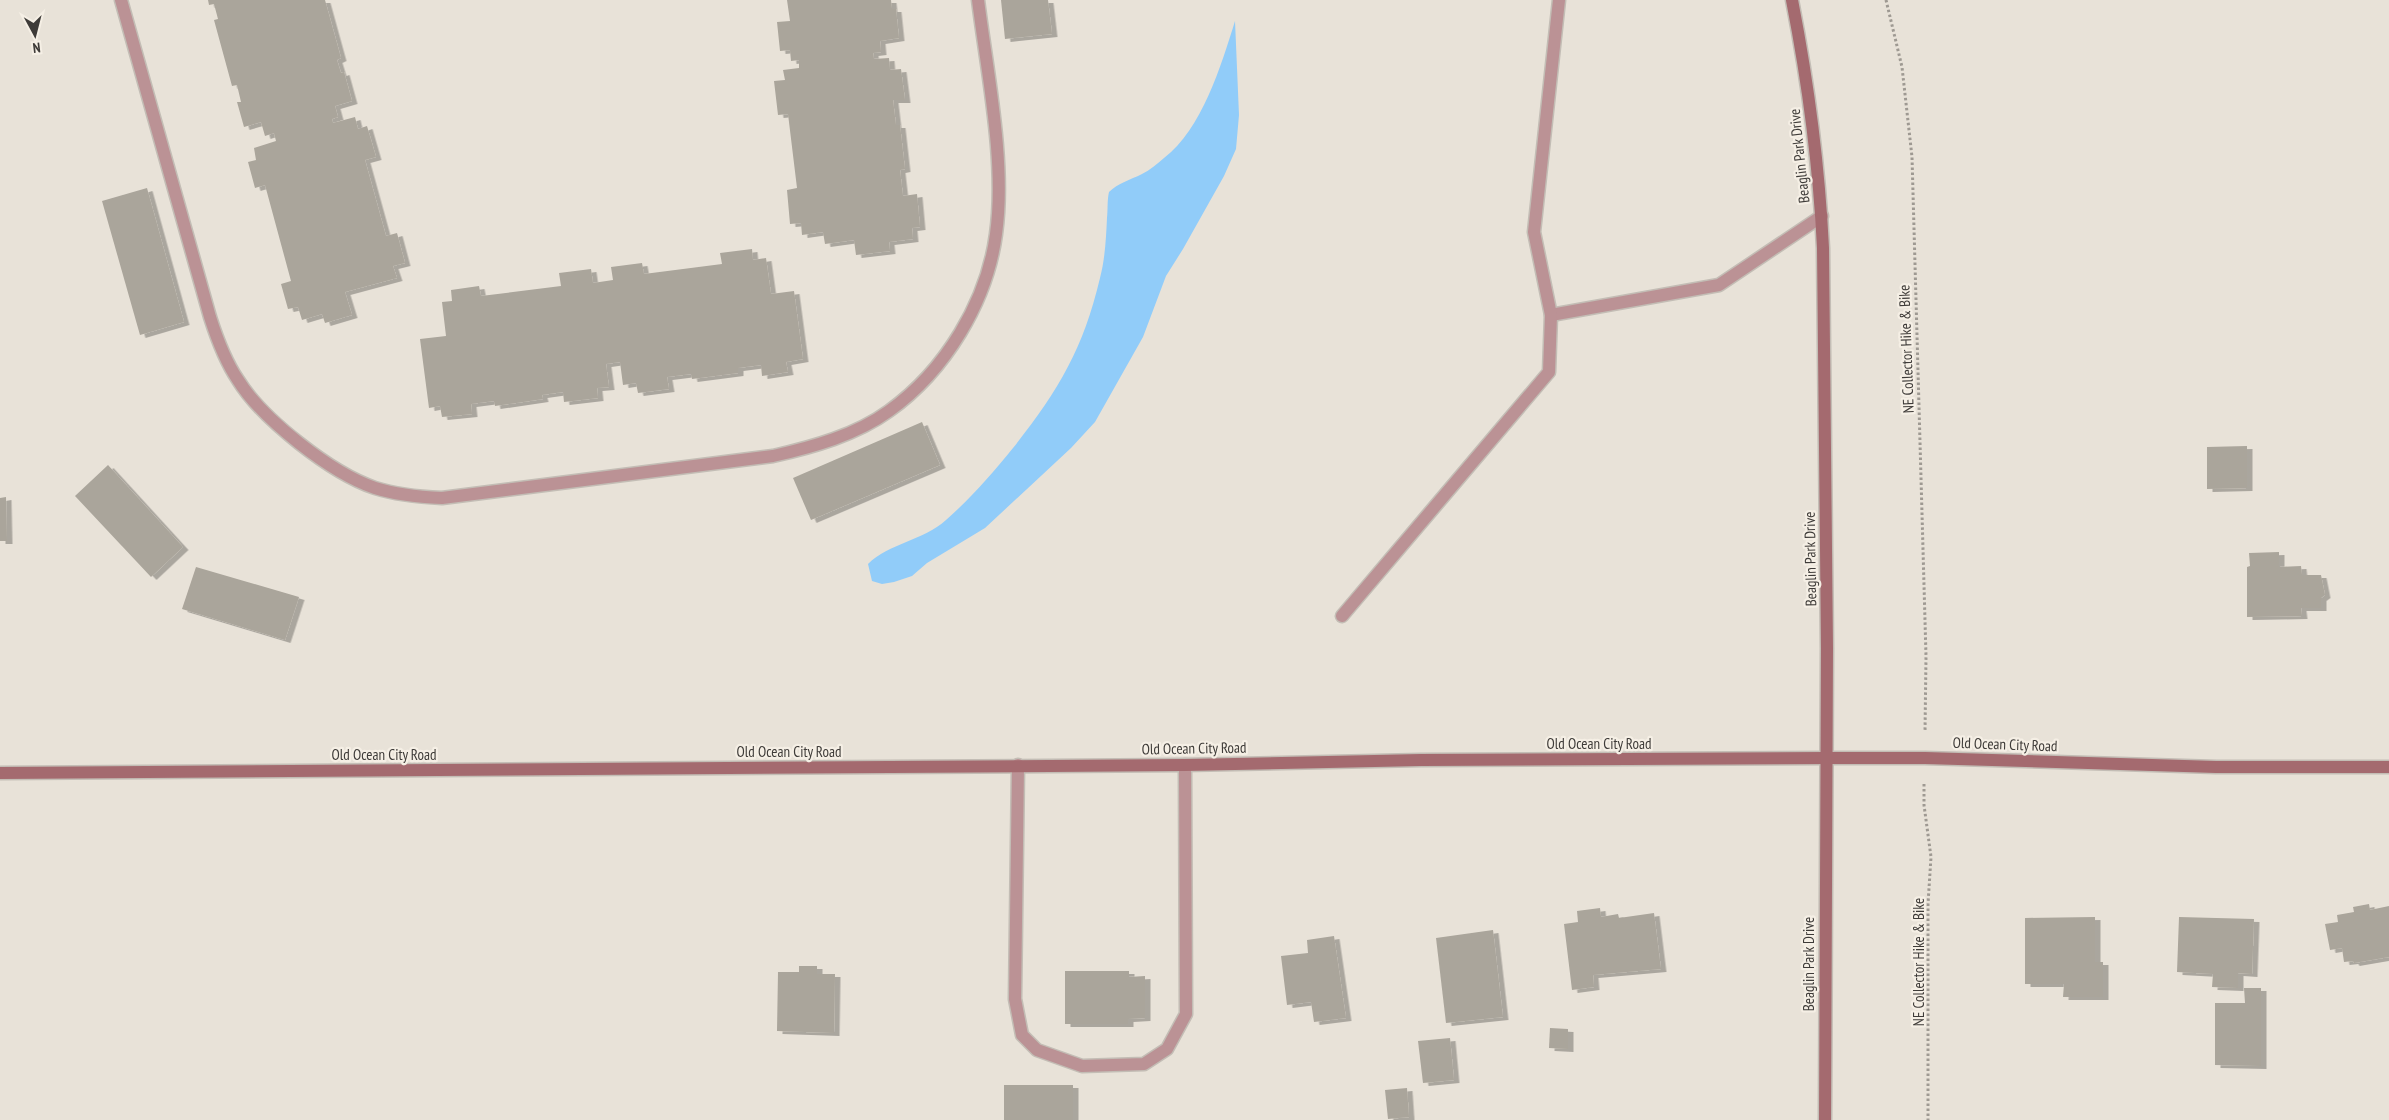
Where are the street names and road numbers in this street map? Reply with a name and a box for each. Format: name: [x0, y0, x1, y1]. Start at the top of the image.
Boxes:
street label: Beaglin Park Drive: [1785, 108, 1813, 204]
street label: NE Collector Hike & Bike: [1894, 285, 1918, 413]
street label: Beaglin Park Drive: [1800, 512, 1820, 606]
street label: Old Ocean City Road: [1952, 733, 2058, 755]
street label: Old Ocean City Road: [1547, 734, 1651, 753]
street label: Old Ocean City Road: [1141, 738, 1247, 758]
street label: Old Ocean City Road: [737, 742, 841, 761]
street label: Old Ocean City Road: [332, 745, 436, 764]
street label: NE Collector Hike & Bike: [1909, 898, 1928, 1026]
street label: Beaglin Park Drive: [1799, 917, 1818, 1011]

